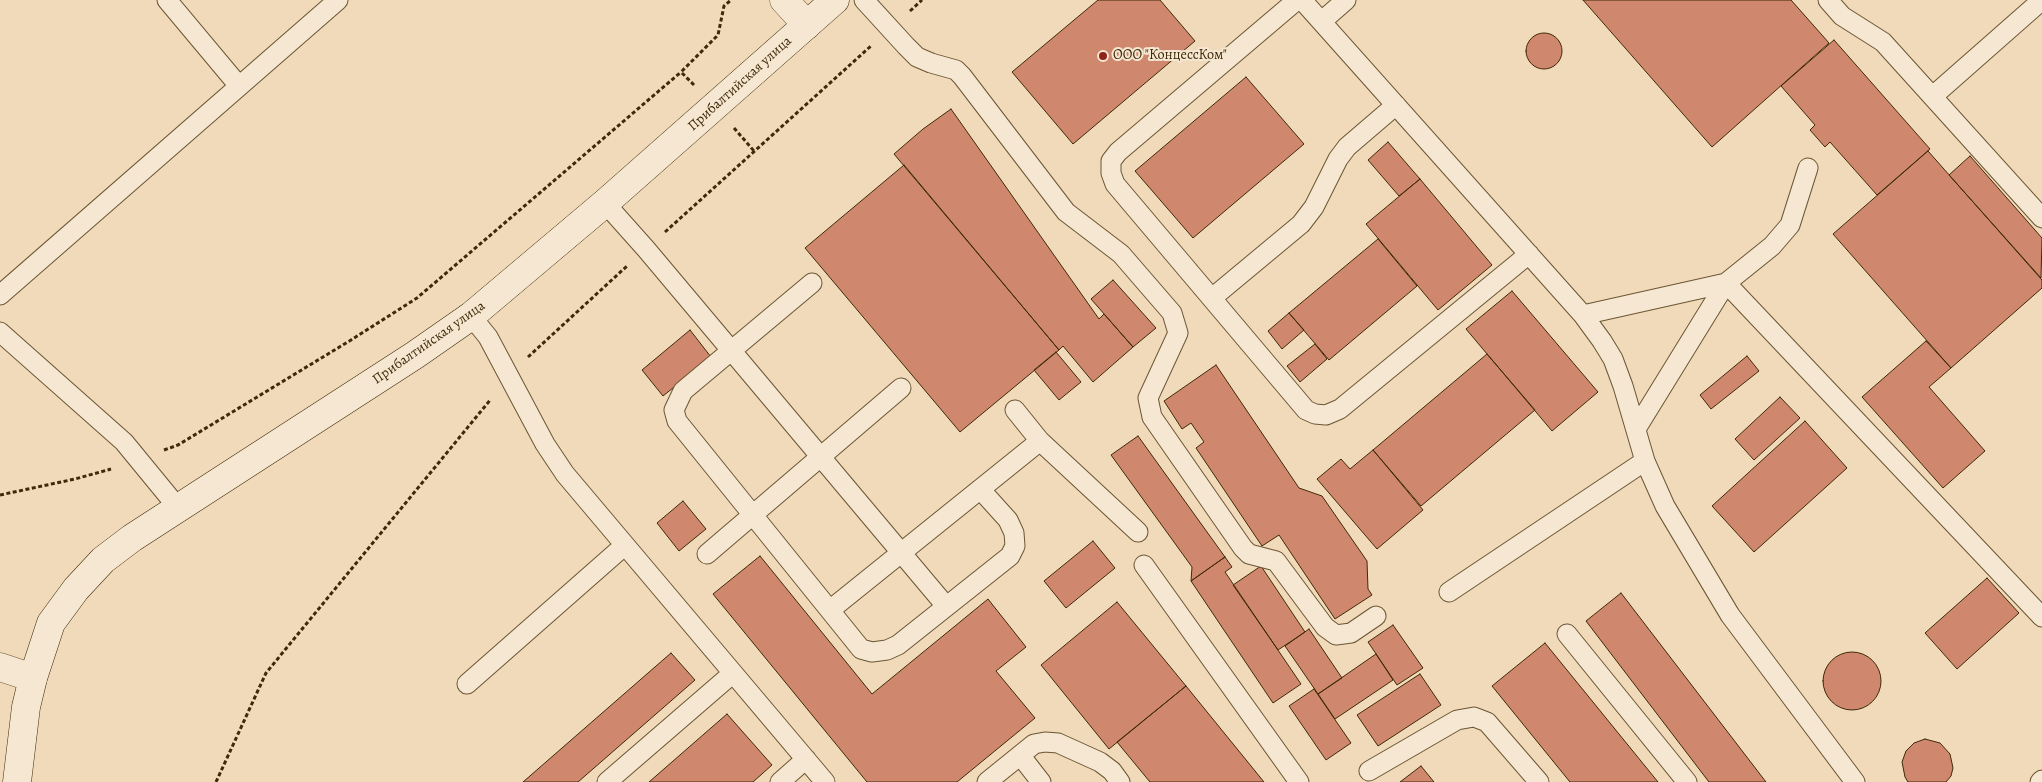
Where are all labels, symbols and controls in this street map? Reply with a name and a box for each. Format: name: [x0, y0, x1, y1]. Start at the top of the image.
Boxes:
street label: Прибалтийская улица: [685, 33, 795, 135]
place label: ООО "КонцессКом": [1113, 48, 1227, 64]
marker: ООО "КонцессКом": [1097, 50, 1109, 62]
street label: Прибалтийская улица: [369, 298, 489, 388]

